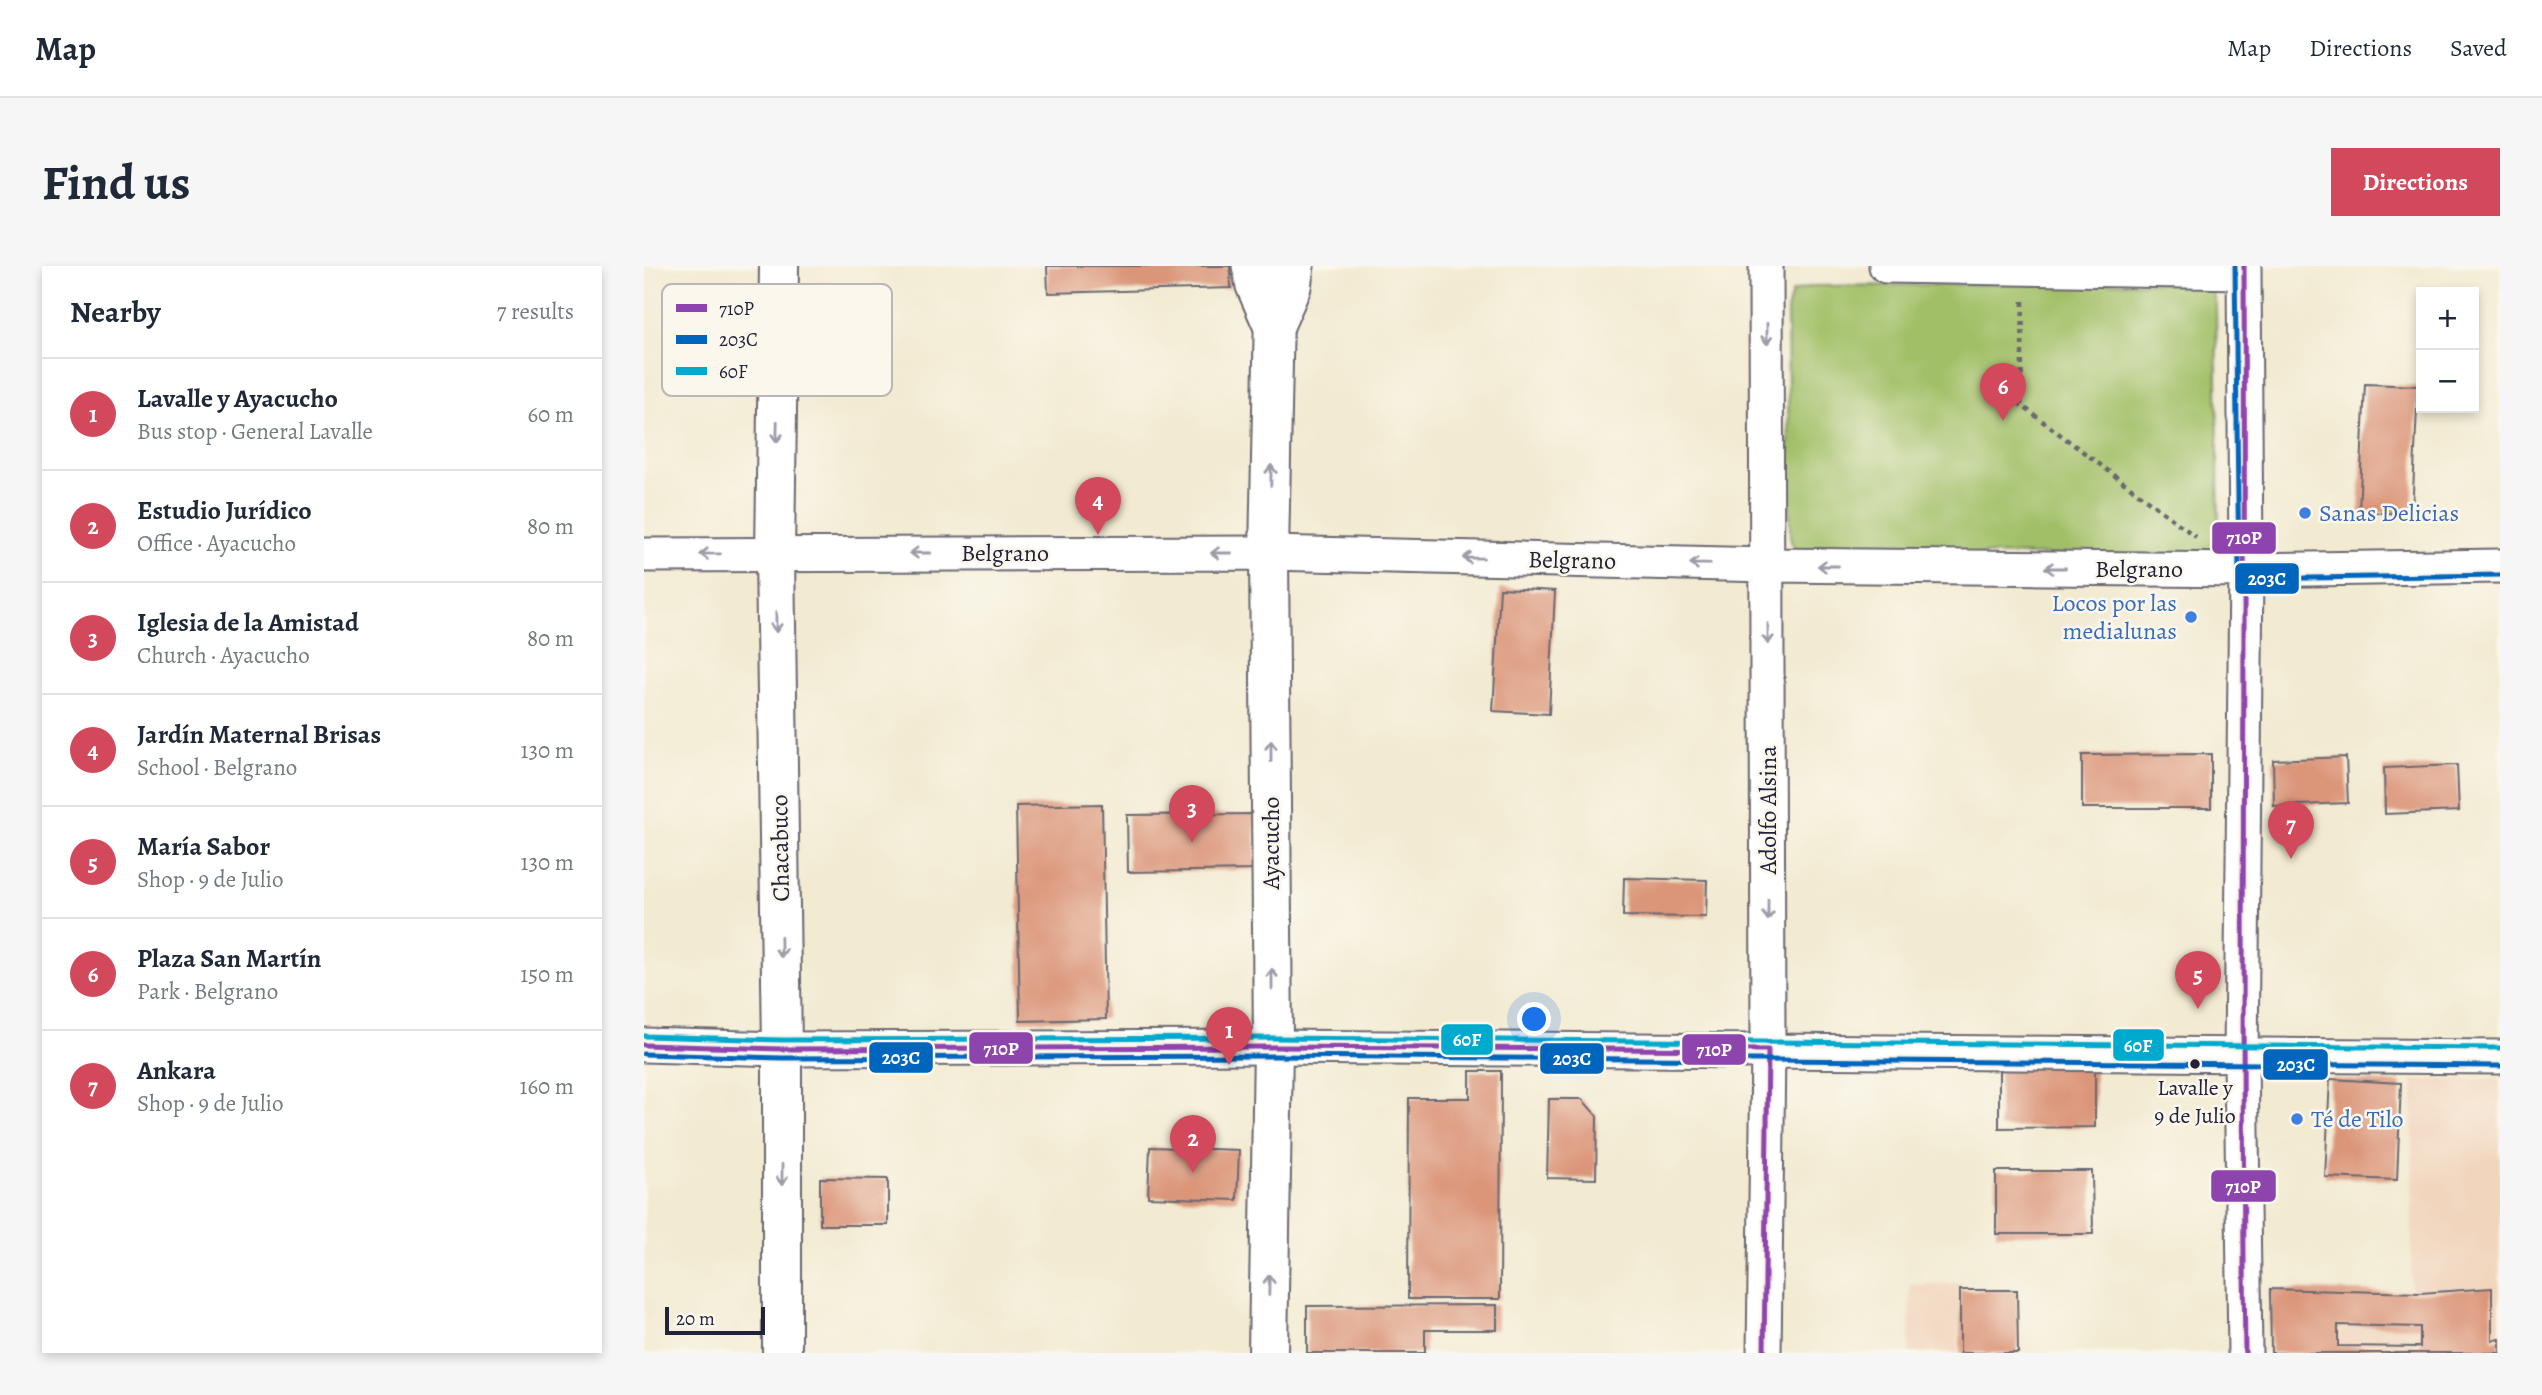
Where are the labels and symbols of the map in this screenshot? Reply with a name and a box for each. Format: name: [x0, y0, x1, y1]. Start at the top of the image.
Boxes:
legend: [662, 284, 892, 396]
text: 710P: [719, 296, 755, 322]
one-way arrow: [1760, 322, 1774, 345]
text: 203C: [719, 327, 758, 353]
text: 60F: [719, 359, 748, 385]
pin: 6: [1980, 363, 2026, 421]
one-way arrow: [770, 420, 784, 443]
one-way arrow: [1264, 463, 1277, 486]
pin: 4: [1075, 477, 1121, 535]
place label: Sanas Delicias: [2319, 497, 2459, 529]
marker: Sanas Delicias: [2297, 505, 2313, 521]
line badge: 710P: [2211, 521, 2277, 555]
text: 710P: [2226, 525, 2262, 551]
street label: Belgrano: [961, 537, 1049, 569]
street label: Belgrano: [1528, 543, 1616, 577]
one-way arrow: [908, 546, 931, 560]
one-way arrow: [1209, 546, 1232, 560]
one-way arrow: [698, 547, 721, 561]
one-way arrow: [1461, 551, 1484, 564]
street label: Belgrano: [2095, 553, 2183, 585]
one-way arrow: [1689, 557, 1712, 570]
one-way arrow: [1816, 559, 1839, 573]
one-way arrow: [2044, 561, 2067, 575]
line badge: 203C: [2234, 562, 2300, 595]
text: 203C: [2248, 566, 2286, 592]
place label: Locos por las medialunas: [2051, 587, 2177, 647]
marker: Locos por las medialunas: [2183, 609, 2199, 625]
one-way arrow: [769, 610, 783, 633]
one-way arrow: [1761, 622, 1775, 645]
one-way arrow: [1264, 740, 1278, 763]
street label: Adolfo Alsina: [1752, 745, 1784, 875]
pin: 3: [1169, 785, 1215, 843]
street label: Chacabuco: [763, 794, 797, 902]
street label: Ayacucho: [1255, 796, 1287, 891]
pin: 7: [2268, 801, 2314, 859]
one-way arrow: [1761, 898, 1775, 921]
one-way arrow: [774, 936, 788, 959]
pin: 5: [2175, 951, 2221, 1009]
one-way arrow: [1265, 967, 1279, 990]
your location: [1517, 1002, 1551, 1036]
pin: 1: [1206, 1007, 1252, 1065]
line badge: 60F: [1440, 1023, 1494, 1056]
text: 60F: [1453, 1027, 1482, 1053]
line badge: 60F: [2112, 1028, 2165, 1062]
line badge: 710P: [968, 1031, 1034, 1065]
line badge: 710P: [1681, 1033, 1747, 1066]
text: 60F: [2124, 1033, 2153, 1059]
text: 710P: [983, 1036, 1019, 1062]
text: 710P: [1696, 1037, 1732, 1063]
line badge: 203C: [868, 1041, 934, 1074]
line badge: 203C: [1539, 1042, 1605, 1075]
text: 203C: [882, 1045, 920, 1071]
text: 203C: [1553, 1046, 1591, 1072]
line badge: 203C: [2262, 1048, 2329, 1081]
text: 203C: [2277, 1052, 2315, 1078]
marker: Lavalle y 9 de Julio: [2188, 1057, 2202, 1071]
place label: Lavalle y 9 de Julio: [2154, 1073, 2236, 1131]
place label: Té de Tilo: [2311, 1103, 2404, 1135]
marker: Té de Tilo: [2289, 1111, 2305, 1127]
pin: 2: [1170, 1115, 1216, 1173]
one-way arrow: [775, 1163, 789, 1186]
line badge: 710P: [2210, 1169, 2277, 1203]
text: 710P: [2225, 1174, 2261, 1200]
one-way arrow: [1262, 1274, 1276, 1297]
scale bar: [665, 1304, 765, 1336]

